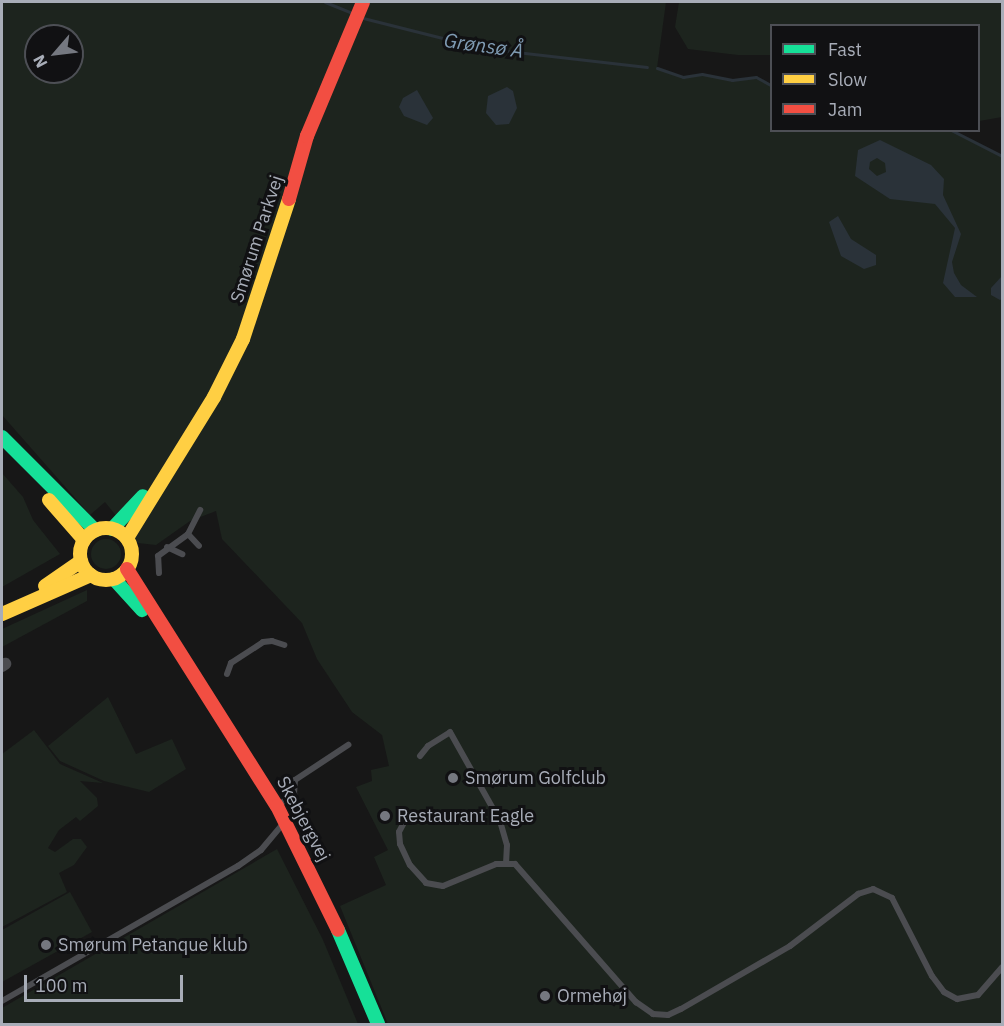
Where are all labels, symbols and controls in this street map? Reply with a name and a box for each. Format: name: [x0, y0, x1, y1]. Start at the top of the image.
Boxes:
north arrow: [24, 24, 84, 84]
legend: [770, 24, 980, 132]
water label: Grønsø Å: [443, 28, 525, 62]
text: Fast: [828, 38, 862, 61]
text: N: [28, 52, 51, 71]
text: Slow: [828, 68, 867, 91]
text: Jam: [828, 98, 863, 121]
street label: Smørum Parkvej: [226, 173, 288, 305]
place label: Smørum Golfclub: [465, 767, 606, 789]
marker: Smørum Golfclub: [446, 771, 460, 785]
street label: Skebjergvej: [272, 773, 334, 865]
place label: Restaurant Eagle: [397, 805, 534, 827]
marker: Restaurant Eagle: [378, 809, 392, 823]
place label: Smørum Petanque klub: [58, 934, 248, 956]
marker: Smørum Petanque klub: [39, 938, 53, 952]
scale bar: [27, 963, 186, 1001]
text: 100 m: [35, 974, 87, 997]
place label: Ormehøj: [557, 985, 627, 1007]
marker: Ormehøj: [538, 989, 552, 1003]

